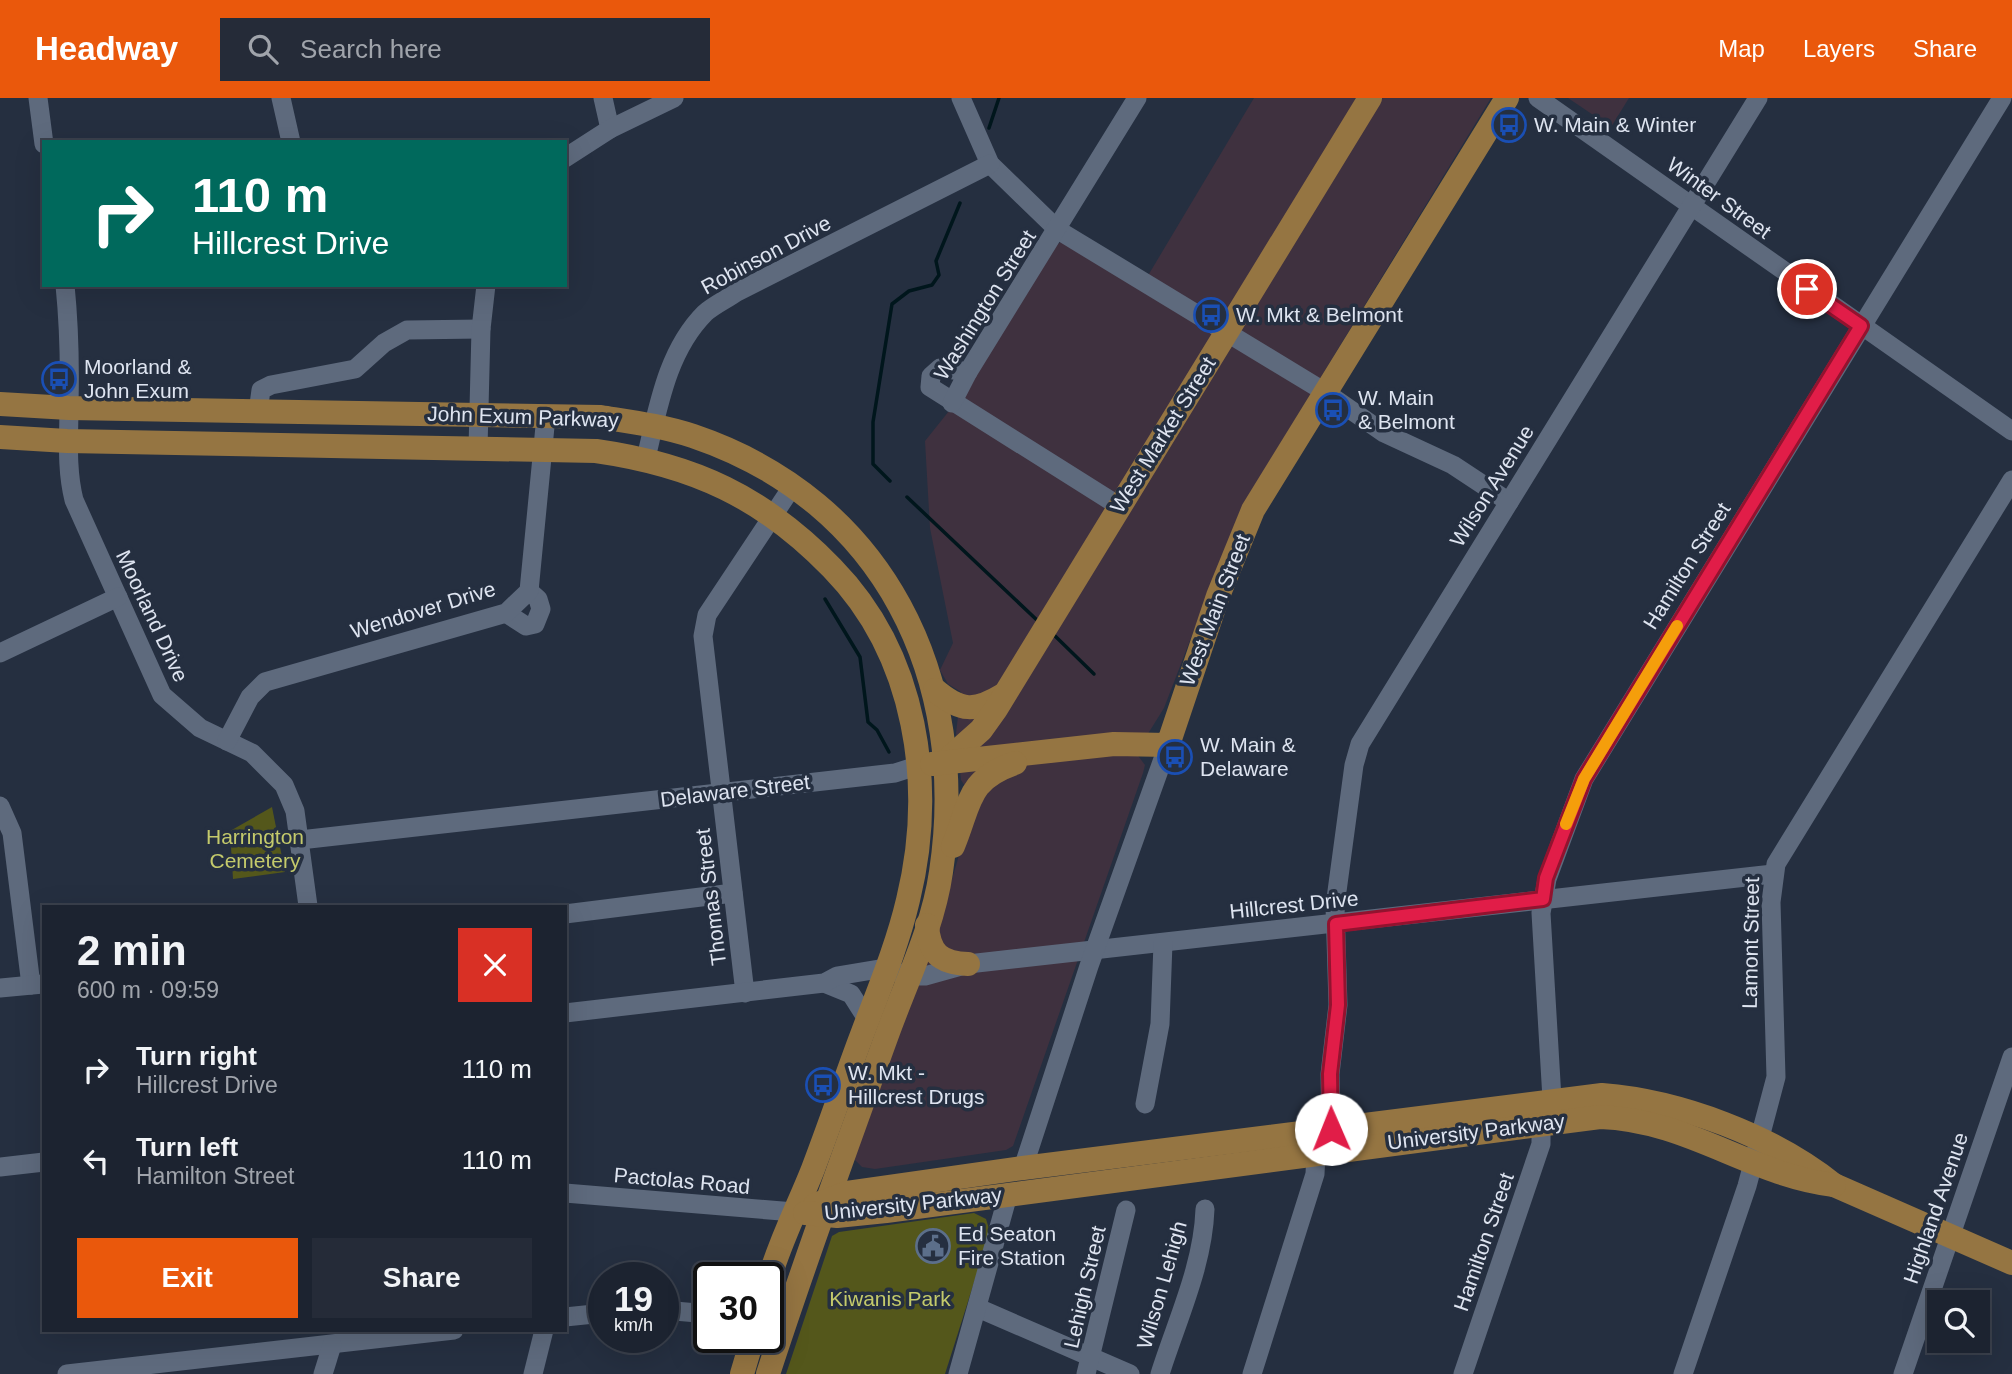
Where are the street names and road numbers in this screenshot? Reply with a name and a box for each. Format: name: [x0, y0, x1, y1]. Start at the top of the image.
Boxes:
street label: Winter Street: [1663, 152, 1776, 243]
street label: Robinson Drive: [697, 211, 835, 298]
street label: Washington Street: [929, 226, 1040, 384]
street label: West Market Street: [1105, 352, 1220, 517]
street label: John Exum Parkway: [427, 402, 620, 431]
street label: Wilson Avenue: [1445, 421, 1538, 551]
street label: Hamilton Street: [1638, 498, 1735, 633]
street label: West Main Street: [1175, 531, 1254, 689]
street label: Moorland Drive: [112, 546, 193, 685]
street label: Wendover Drive: [348, 577, 498, 642]
street label: Delaware Street: [659, 770, 811, 811]
street label: Thomas Street: [691, 827, 730, 967]
street label: Lamont Street: [1738, 877, 1763, 1009]
street label: Hillcrest Drive: [1228, 886, 1360, 923]
street label: University Parkway: [1386, 1109, 1566, 1154]
street label: Highland Avenue: [1899, 1129, 1972, 1286]
street label: Pactolas Road: [613, 1163, 751, 1198]
street label: Hamilton Street: [1449, 1170, 1518, 1314]
street label: University Parkway: [823, 1183, 1003, 1224]
street label: Wilson Lehigh: [1132, 1218, 1191, 1351]
street label: Lehigh Street: [1059, 1223, 1110, 1350]

